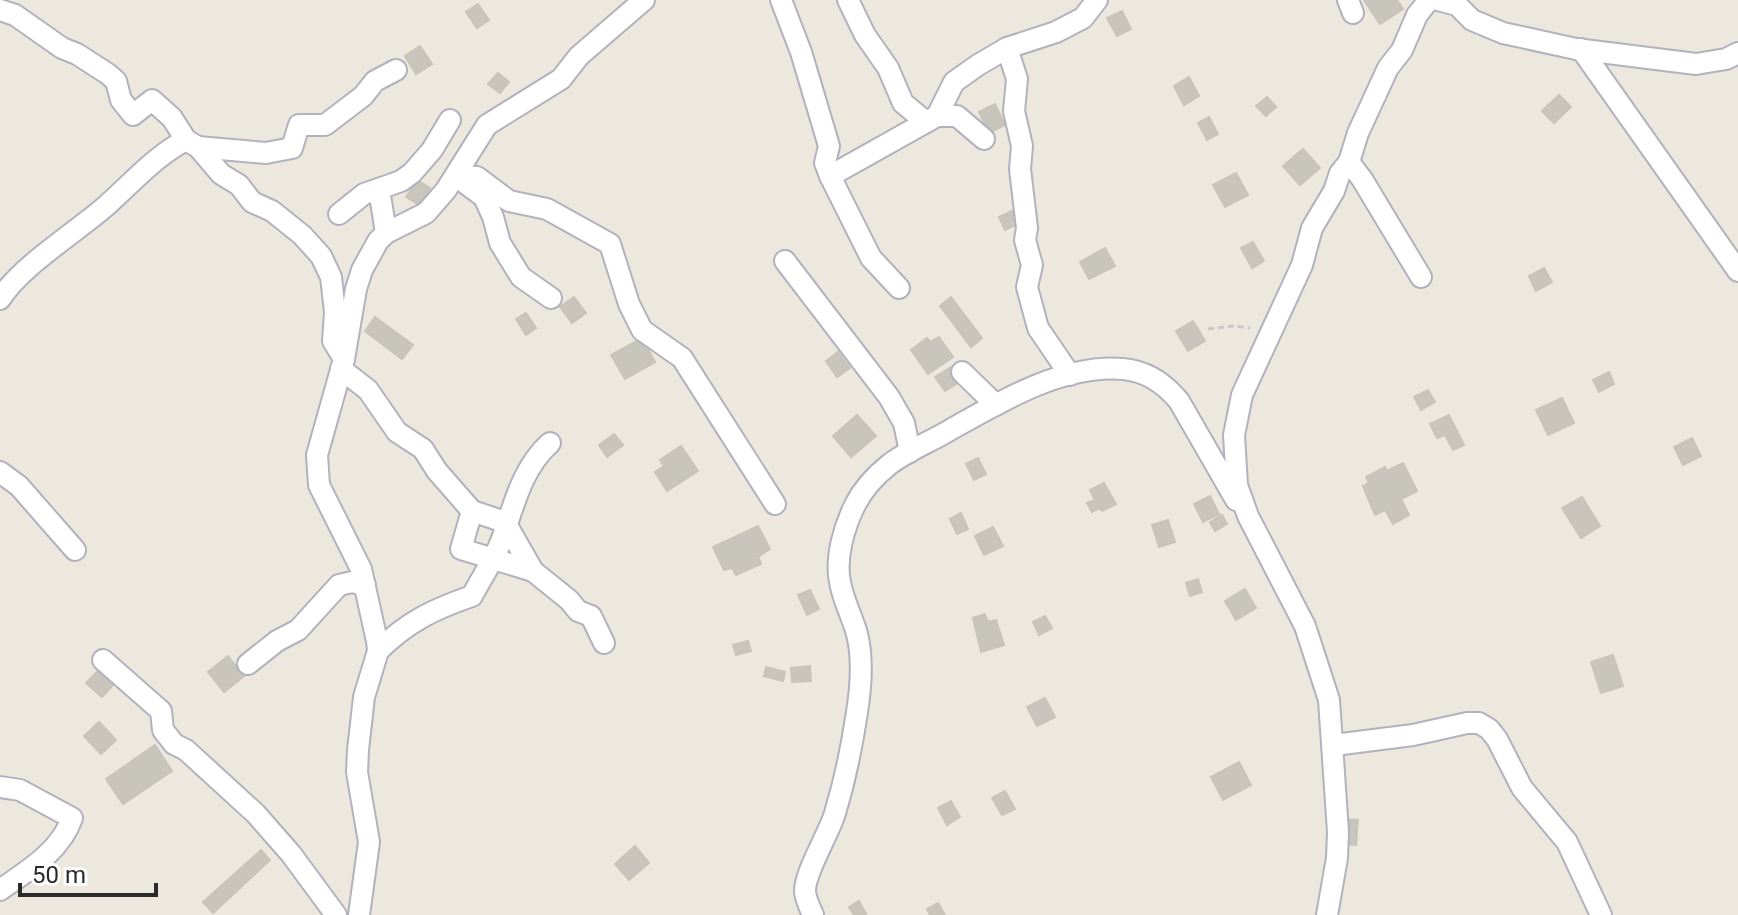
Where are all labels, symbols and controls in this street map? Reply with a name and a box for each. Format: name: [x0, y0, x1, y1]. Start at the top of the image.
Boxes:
scale bar: [20, 847, 156, 897]
text: 50 m: [32, 861, 86, 889]

